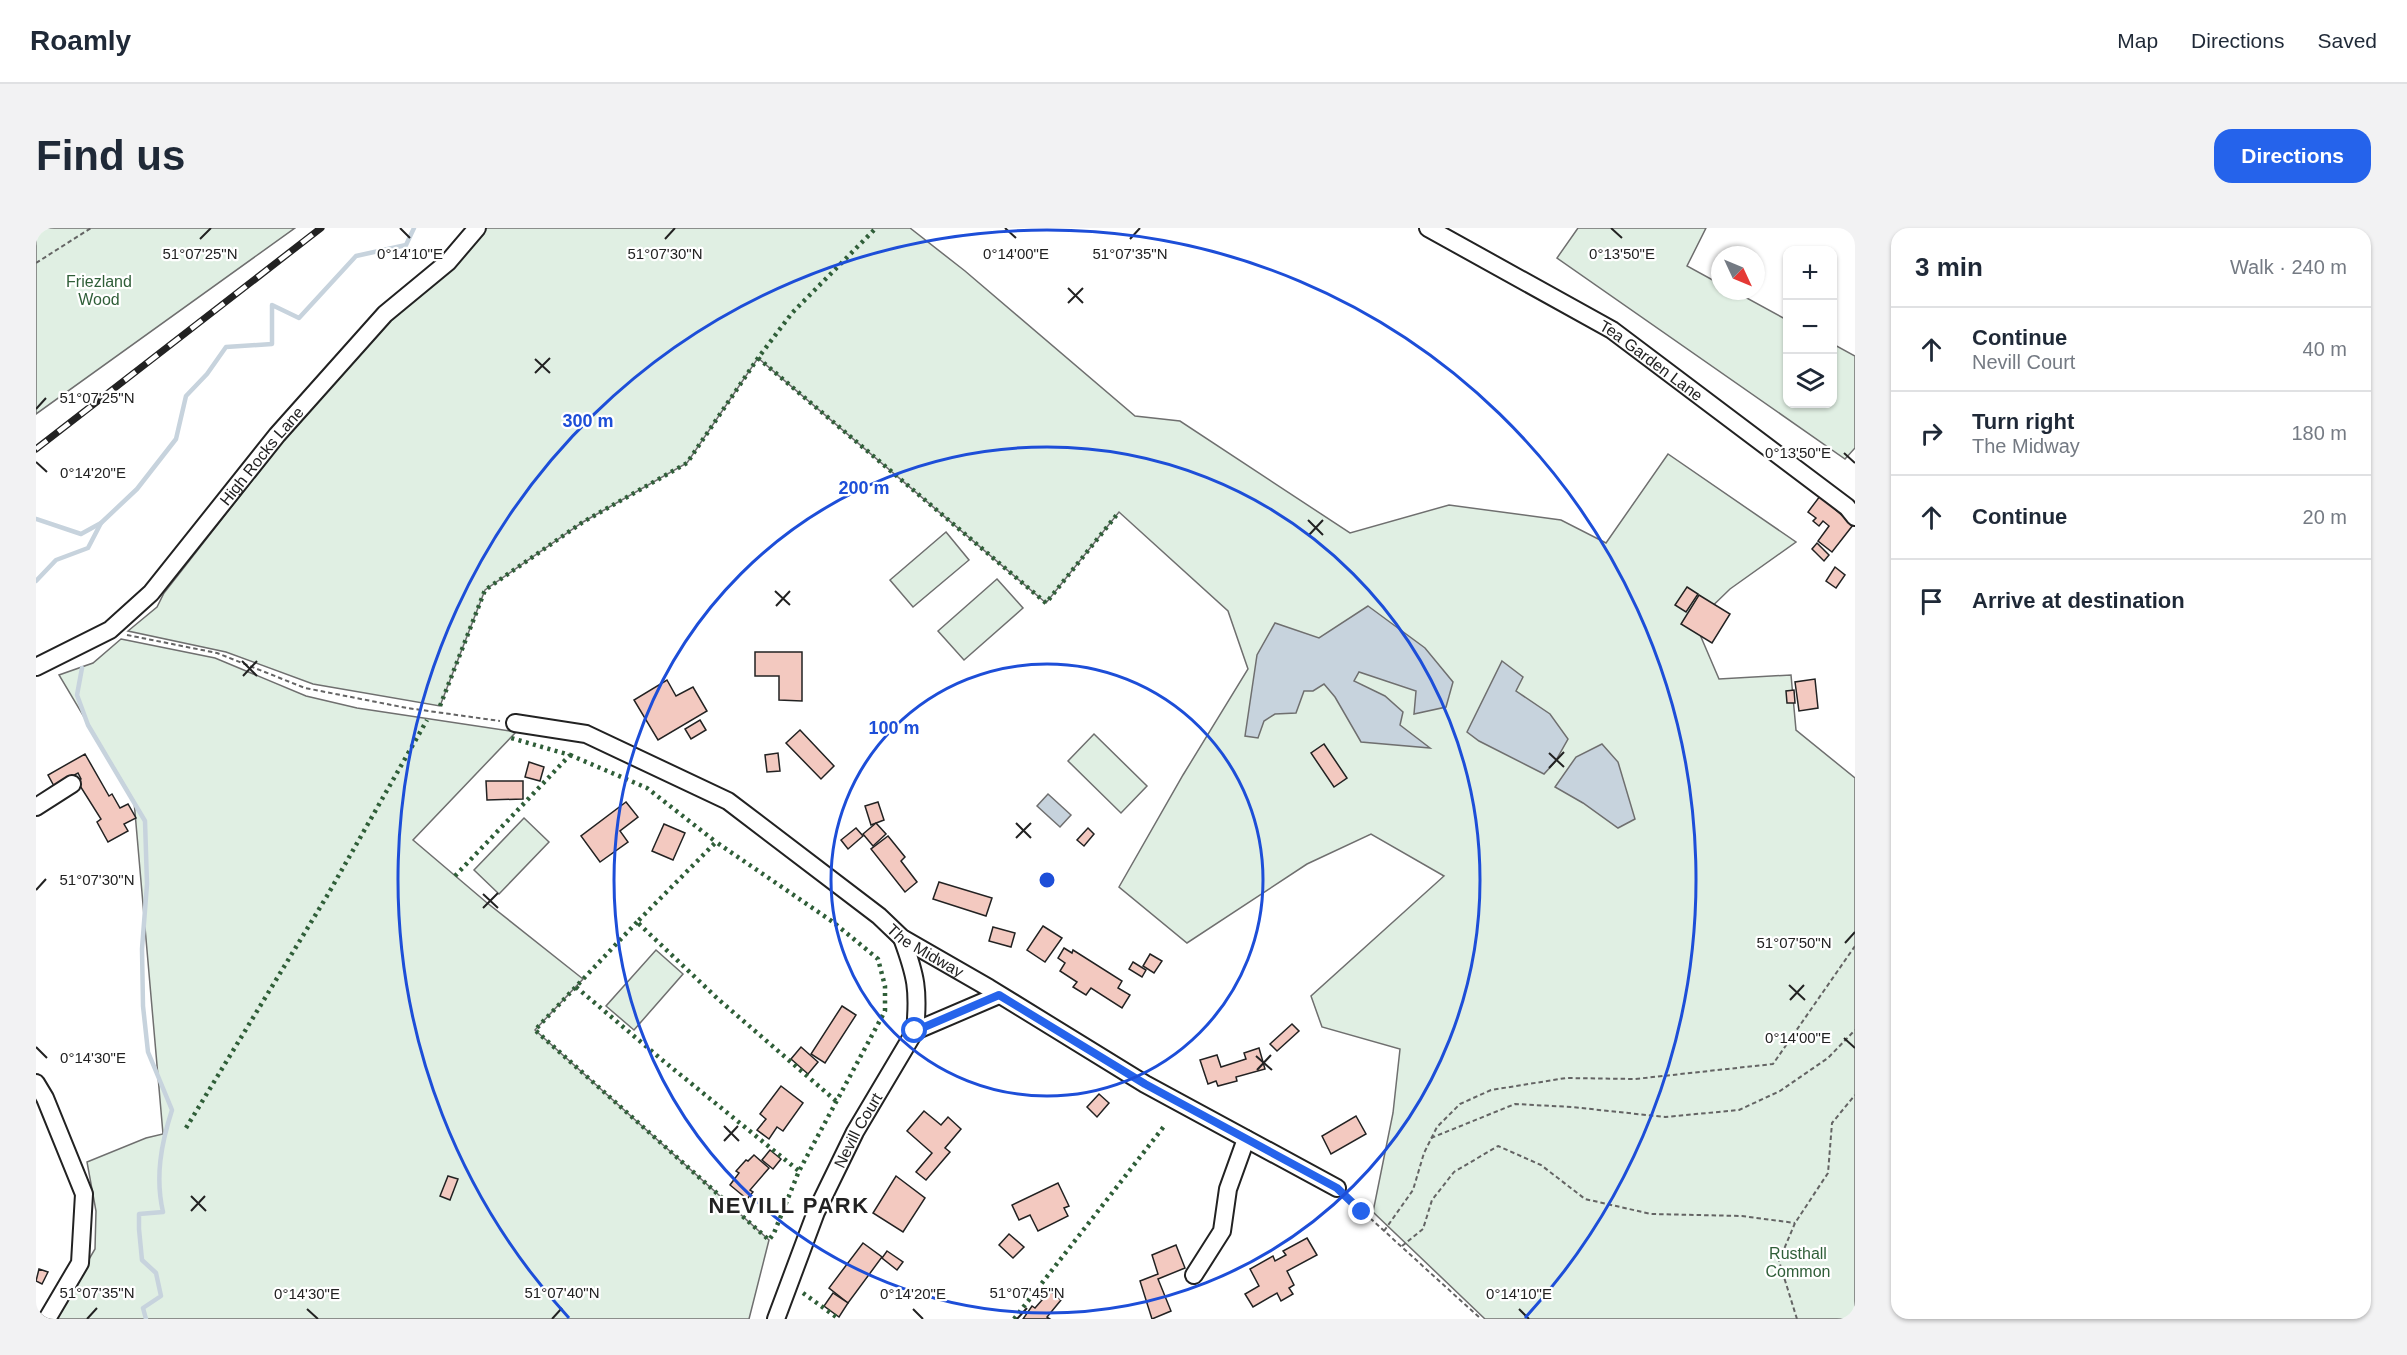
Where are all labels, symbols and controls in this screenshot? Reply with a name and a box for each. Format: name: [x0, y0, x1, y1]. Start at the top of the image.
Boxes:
text: Roamly: [30, 25, 131, 56]
text: Map: [2117, 29, 2158, 52]
text: Directions: [2191, 29, 2284, 52]
text: Saved: [2317, 29, 2377, 52]
button: Directions: [2214, 129, 2371, 183]
text: Find us: [36, 132, 185, 179]
text: 51°07'25"N: [162, 245, 238, 262]
text: 0°14'10"E: [377, 245, 443, 262]
text: 51°07'30"N: [627, 245, 703, 262]
text: 0°14'00"E: [983, 245, 1049, 262]
text: 51°07'35"N: [1092, 245, 1168, 262]
text: 0°13'50"E: [1589, 245, 1655, 262]
north arrow: [1711, 246, 1765, 300]
map controls: [1783, 246, 1837, 408]
button: +: [1783, 246, 1837, 300]
text: 3 min: [1915, 252, 1983, 282]
text: Walk · 240 m: [2230, 256, 2347, 278]
park label: Friezland Wood: [66, 273, 132, 308]
button: −: [1783, 300, 1837, 354]
street label: Tea Garden Lane: [1597, 317, 1706, 404]
text: Continue: [1972, 325, 2067, 350]
icon: ahead: [1915, 333, 1948, 366]
text: 40 m: [2303, 338, 2347, 360]
text: Nevill Court: [1972, 351, 2075, 373]
button: layers: [1783, 354, 1837, 408]
text: 51°07'25"N: [59, 389, 135, 406]
street label: High Rocks Lane: [216, 403, 307, 508]
text: Turn right: [1972, 409, 2074, 434]
text: 300 m: [562, 411, 614, 431]
icon: right: [1915, 417, 1948, 450]
text: 180 m: [2291, 422, 2347, 444]
text: The Midway: [1972, 435, 2080, 457]
text: 0°13'50"E: [1765, 444, 1831, 461]
text: 0°14'20"E: [60, 464, 126, 481]
text: 200 m: [838, 478, 890, 498]
icon: ahead: [1915, 501, 1948, 534]
text: Continue: [1972, 504, 2067, 529]
text: 20 m: [2303, 506, 2347, 528]
icon: arrive: [1915, 585, 1948, 618]
text: Arrive at destination: [1972, 588, 2185, 613]
text: 100 m: [868, 718, 920, 738]
centre of rings: [1037, 870, 1057, 890]
text: 51°07'30"N: [59, 871, 135, 888]
street label: The Midway: [884, 920, 967, 980]
text: 51°07'50"N: [1756, 934, 1832, 951]
route start: [901, 1017, 927, 1043]
text: 0°14'00"E: [1765, 1029, 1831, 1046]
text: 0°14'30"E: [60, 1049, 126, 1066]
street label: Nevill Court: [830, 1089, 885, 1170]
district label: NEVILL PARK: [708, 1193, 870, 1218]
route end: [1348, 1198, 1374, 1224]
park label: Rusthall Common: [1766, 1245, 1830, 1280]
text: 51°07'35"N: [59, 1284, 135, 1301]
text: 51°07'40"N: [524, 1284, 600, 1301]
text: 51°07'45"N: [989, 1284, 1065, 1301]
text: 0°14'30"E: [274, 1285, 340, 1302]
text: 0°14'20"E: [880, 1285, 946, 1302]
text: 0°14'10"E: [1486, 1285, 1552, 1302]

